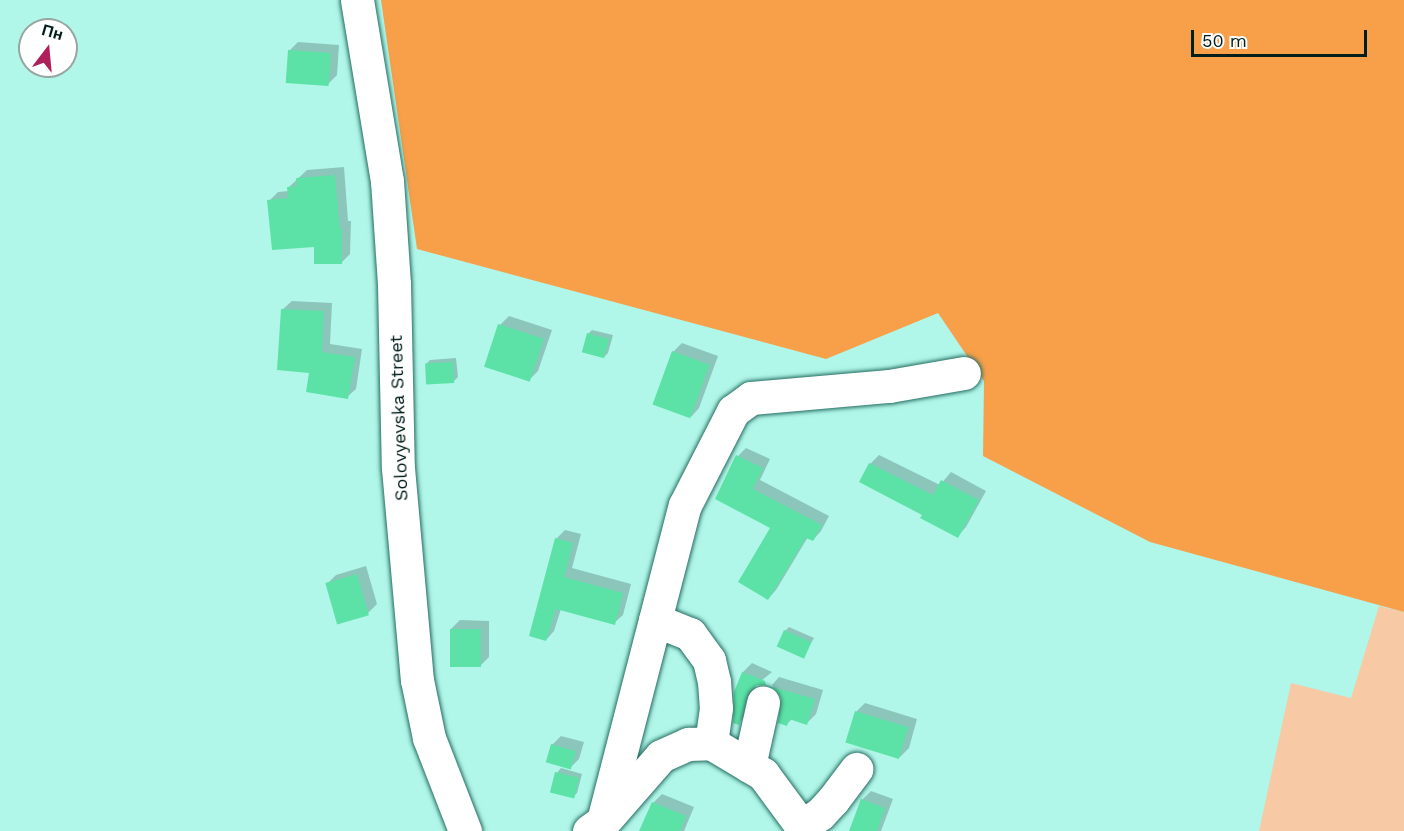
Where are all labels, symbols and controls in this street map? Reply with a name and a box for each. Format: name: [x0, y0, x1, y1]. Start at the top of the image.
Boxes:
north arrow: [18, 18, 78, 78]
scale bar: [1194, 18, 1370, 56]
text: Пн: [40, 20, 65, 44]
text: 50 m: [1202, 30, 1247, 51]
street label: Solovyevska Street: [385, 334, 413, 502]

